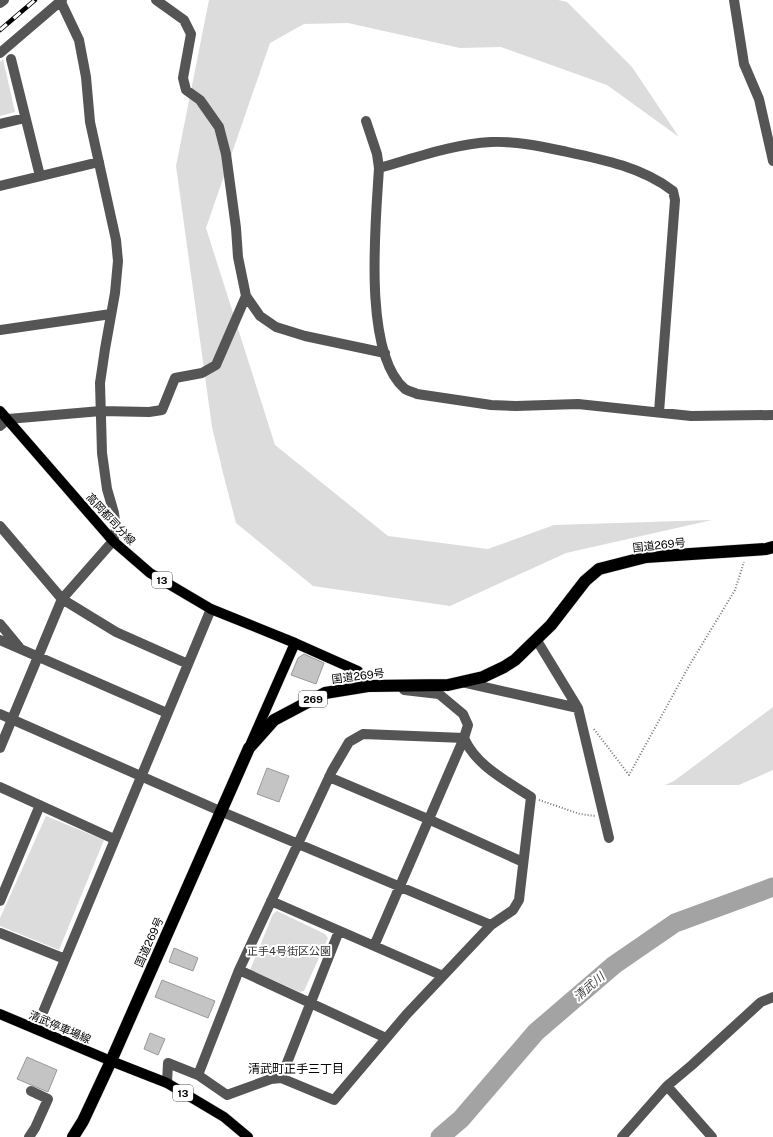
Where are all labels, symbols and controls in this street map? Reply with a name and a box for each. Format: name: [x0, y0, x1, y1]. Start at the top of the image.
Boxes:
street label: 高岡都司分線: [84, 491, 138, 547]
street label: 国道269号: [632, 536, 686, 554]
road number: 13: [152, 572, 172, 588]
street label: 国道269号: [331, 667, 385, 685]
road number: 269: [299, 691, 327, 707]
street label: 国道269号: [133, 915, 165, 969]
park label: 正手4号街区公園: [247, 945, 331, 957]
water label: 清武川: [571, 969, 609, 1004]
street label: 清武停車場線: [27, 1009, 93, 1045]
district label: 清武町正手三丁目: [248, 1062, 344, 1076]
road number: 13: [173, 1085, 193, 1101]

